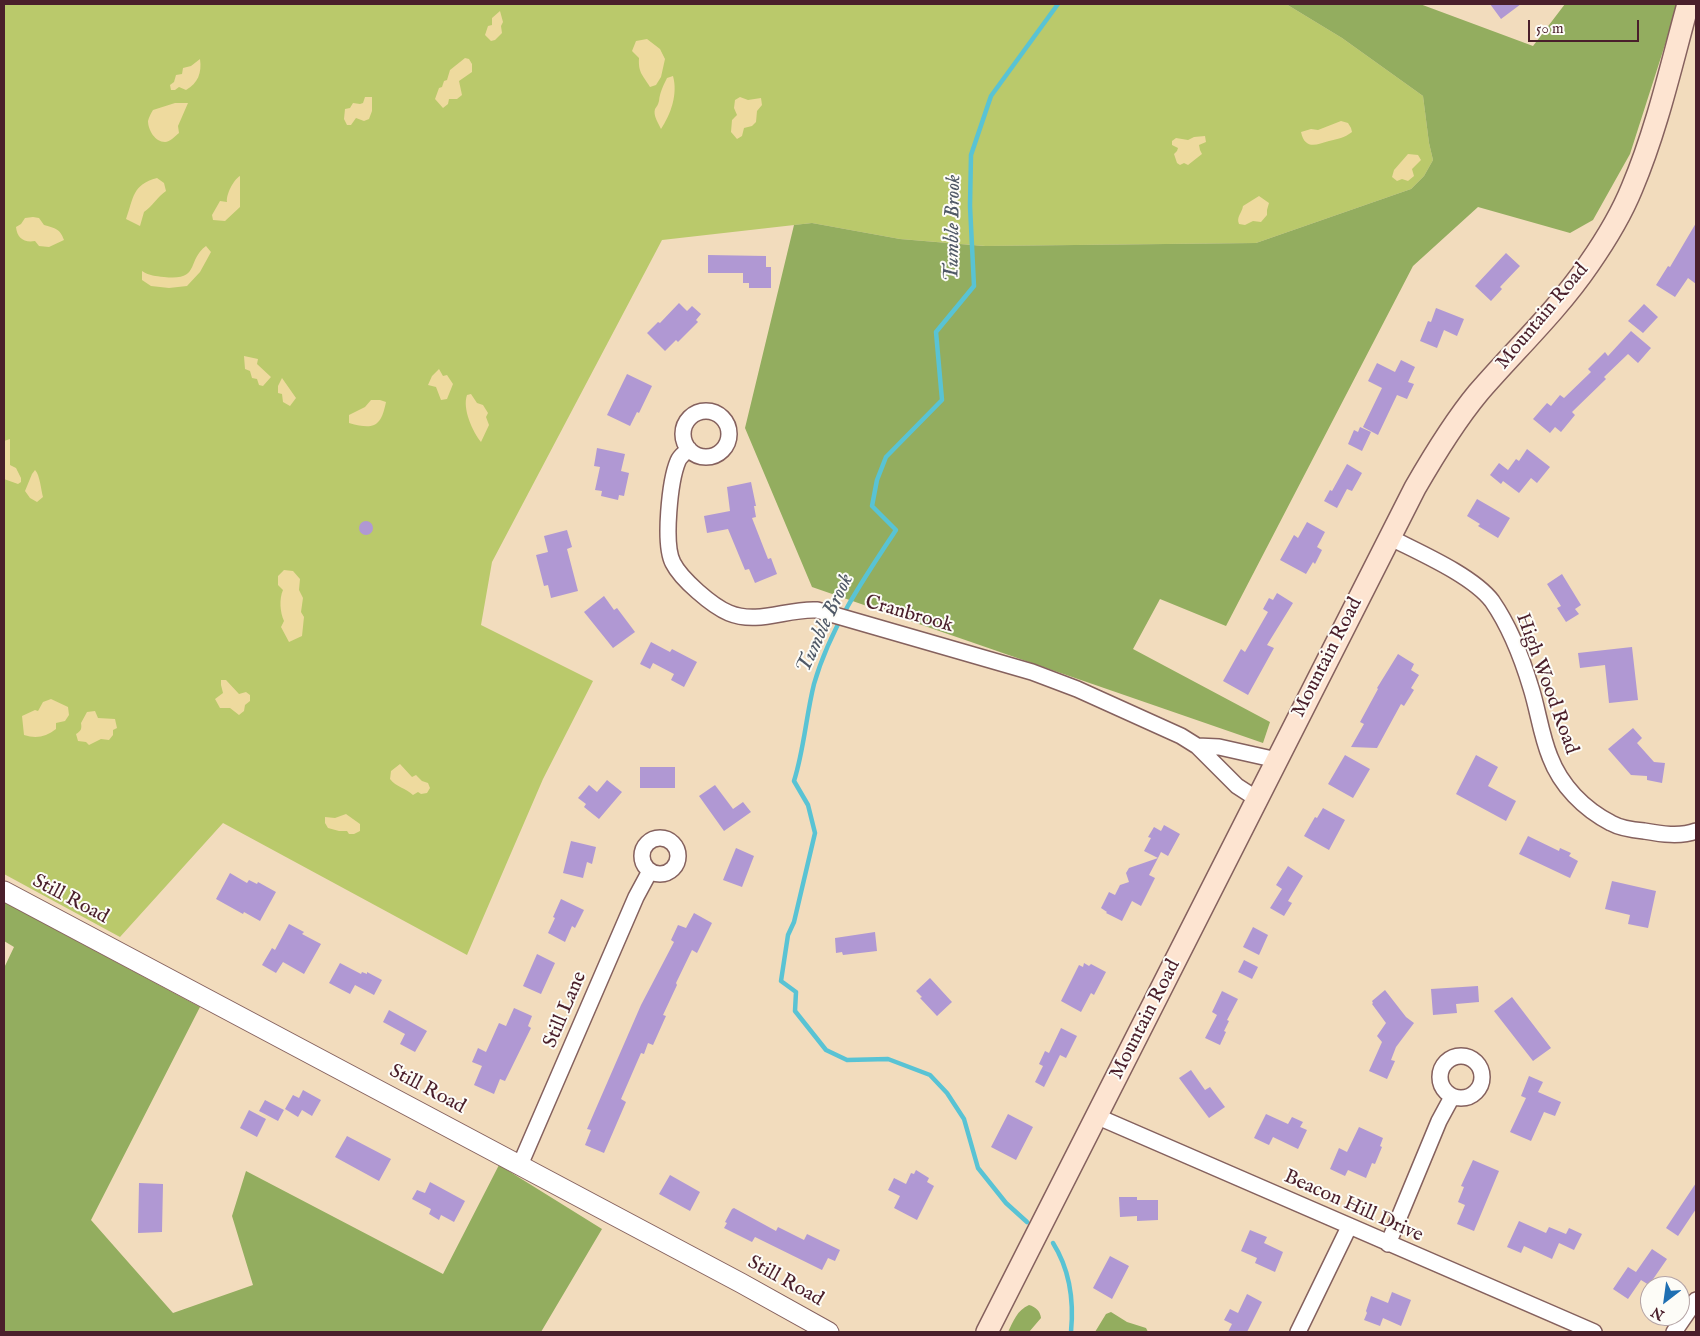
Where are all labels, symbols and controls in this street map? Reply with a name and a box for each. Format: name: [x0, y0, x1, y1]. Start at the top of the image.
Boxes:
scale bar: [1530, 10, 1641, 42]
text: 50 m: [1536, 19, 1564, 38]
water label: Tumble Brook: [940, 174, 968, 282]
street label: Mountain Road: [1492, 259, 1594, 375]
water label: Tumble Brook: [792, 570, 860, 678]
street label: Cranbrook: [862, 591, 956, 639]
street label: Mountain Road: [1287, 594, 1369, 722]
street label: High Wood Road: [1509, 610, 1583, 758]
street label: Still Road: [28, 870, 112, 930]
street label: Mountain Road: [1105, 956, 1187, 1084]
street label: Still Lane: [539, 968, 593, 1052]
street label: Still Road: [385, 1060, 469, 1120]
street label: Beacon Hill Drive: [1280, 1166, 1426, 1248]
street label: Still Road: [743, 1251, 827, 1313]
north arrow: [1640, 1276, 1690, 1326]
text: N: [1648, 1302, 1668, 1324]

